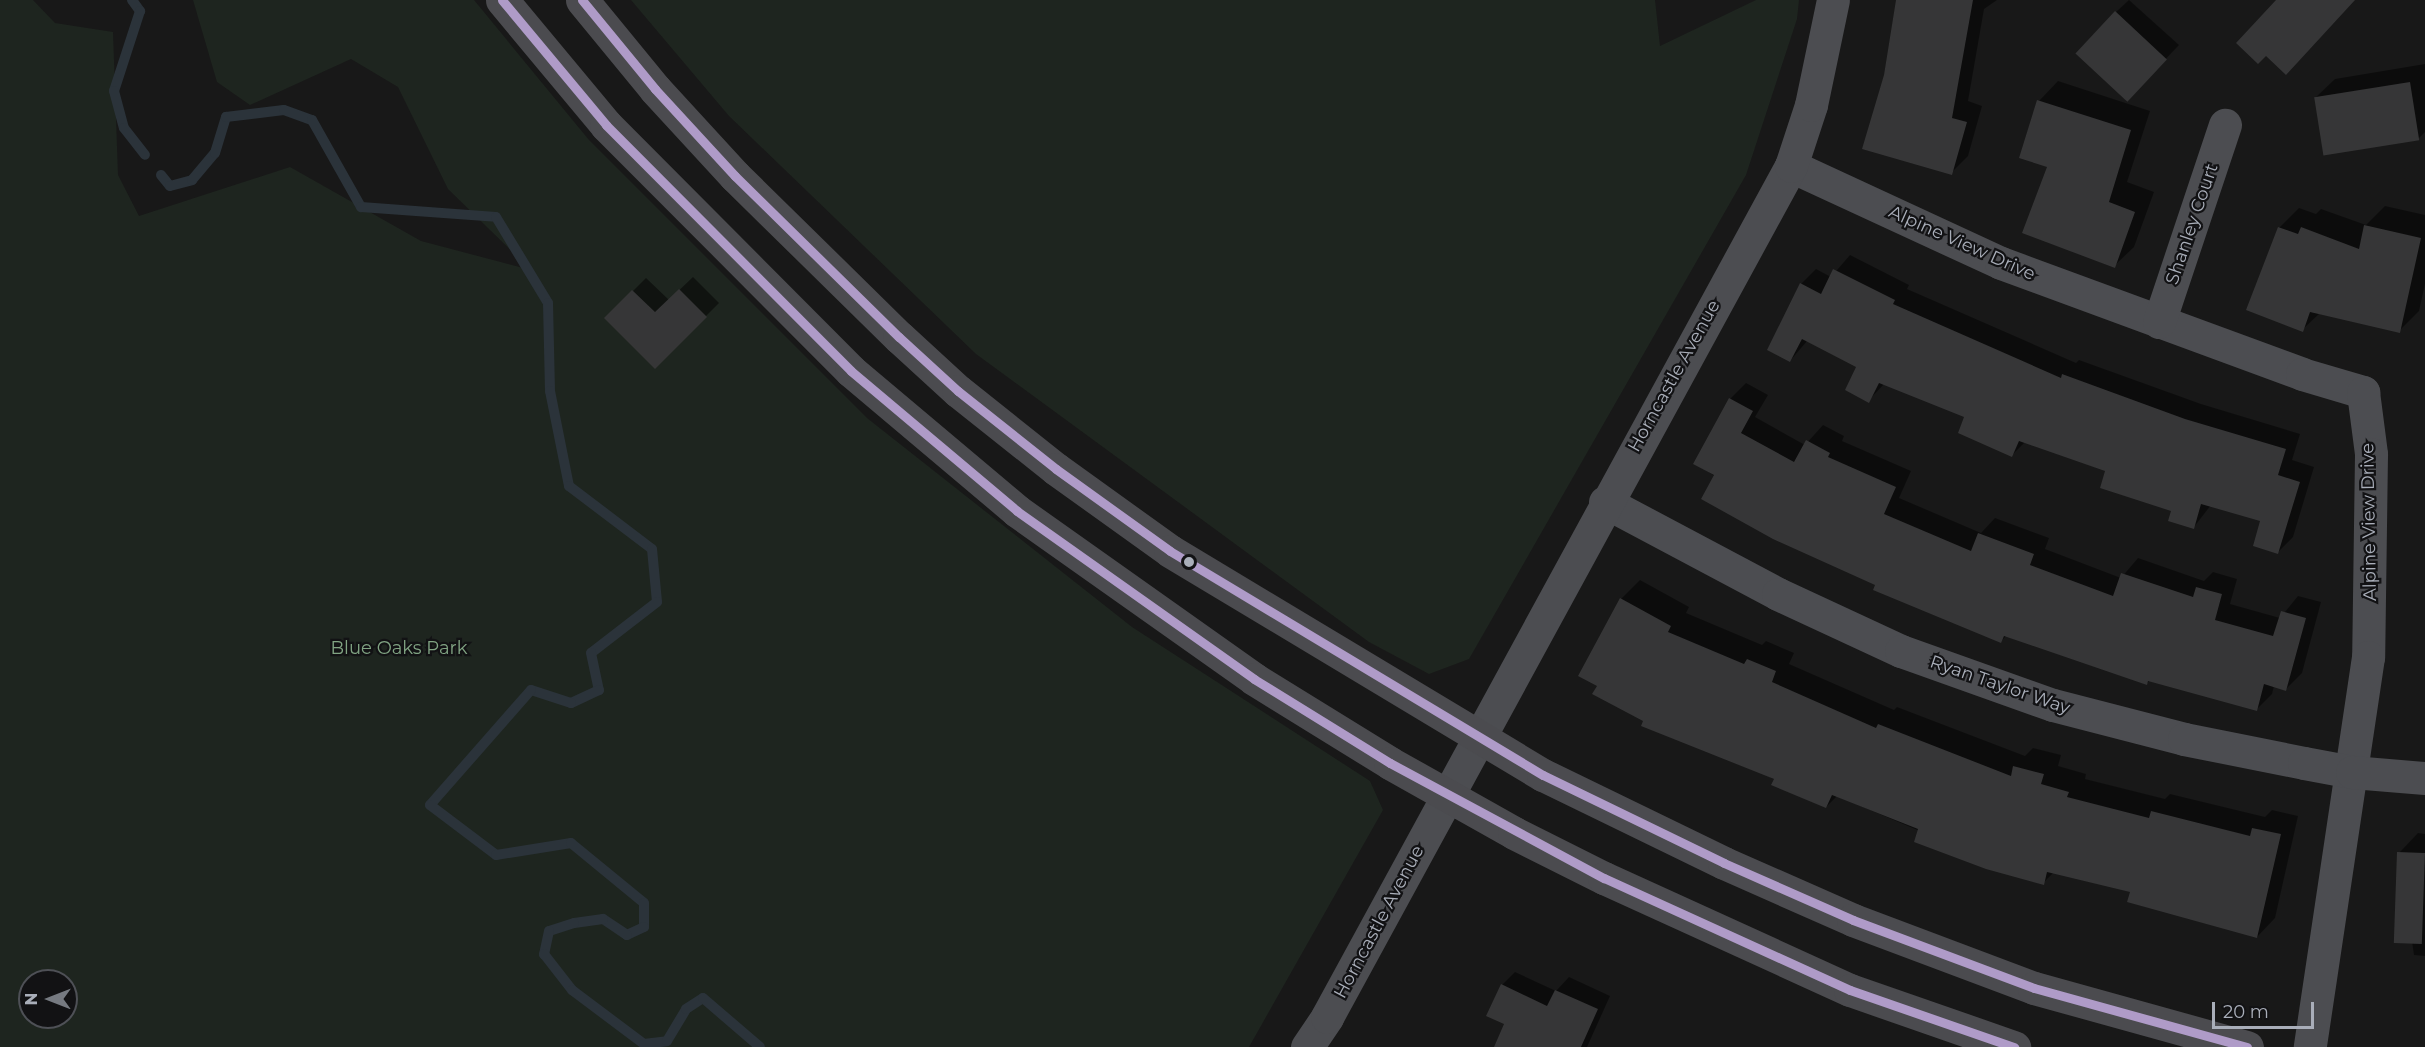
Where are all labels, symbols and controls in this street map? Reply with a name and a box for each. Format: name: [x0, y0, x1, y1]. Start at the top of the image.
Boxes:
street label: Shanley Court: [2161, 161, 2223, 287]
street label: Alpine View Drive: [1885, 201, 2039, 285]
street label: Horncastle Avenue: [1623, 296, 1725, 456]
street label: Alpine View Drive: [2357, 443, 2381, 601]
unlabelled marker: [1183, 556, 1195, 568]
park label: Blue Oaks Park: [331, 637, 467, 659]
street label: Ryan Taylor Way: [1927, 651, 2073, 719]
street label: Horncastle Avenue: [1329, 842, 1429, 1002]
north arrow: [18, 969, 78, 1029]
scale bar: [2215, 990, 2317, 1028]
text: N: [22, 993, 41, 1005]
text: 20 m: [2223, 1001, 2269, 1023]

